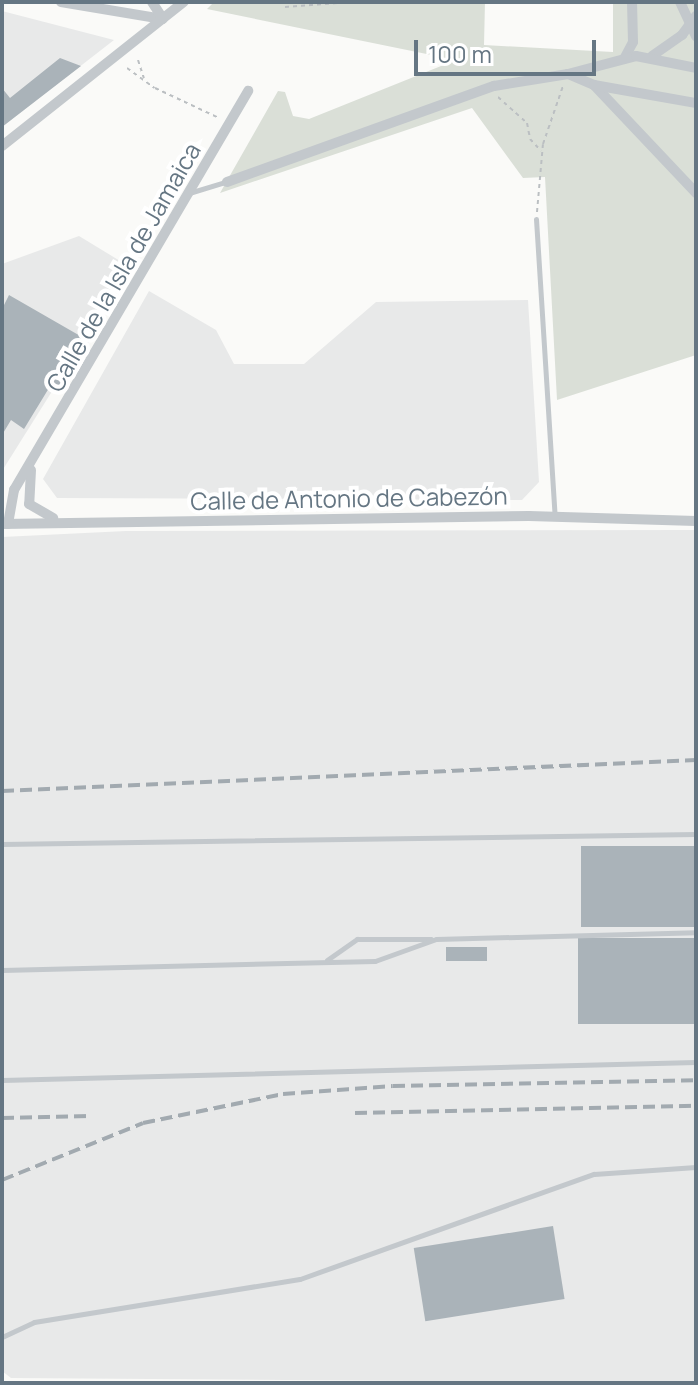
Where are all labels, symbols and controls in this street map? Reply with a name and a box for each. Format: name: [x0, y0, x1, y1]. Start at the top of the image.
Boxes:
scale bar: [418, 24, 600, 74]
text: 100 m: [428, 37, 492, 70]
street label: Calle de la Isla de Jamaica: [40, 137, 206, 397]
street label: Calle de Antonio de Cabezón: [190, 481, 508, 515]

